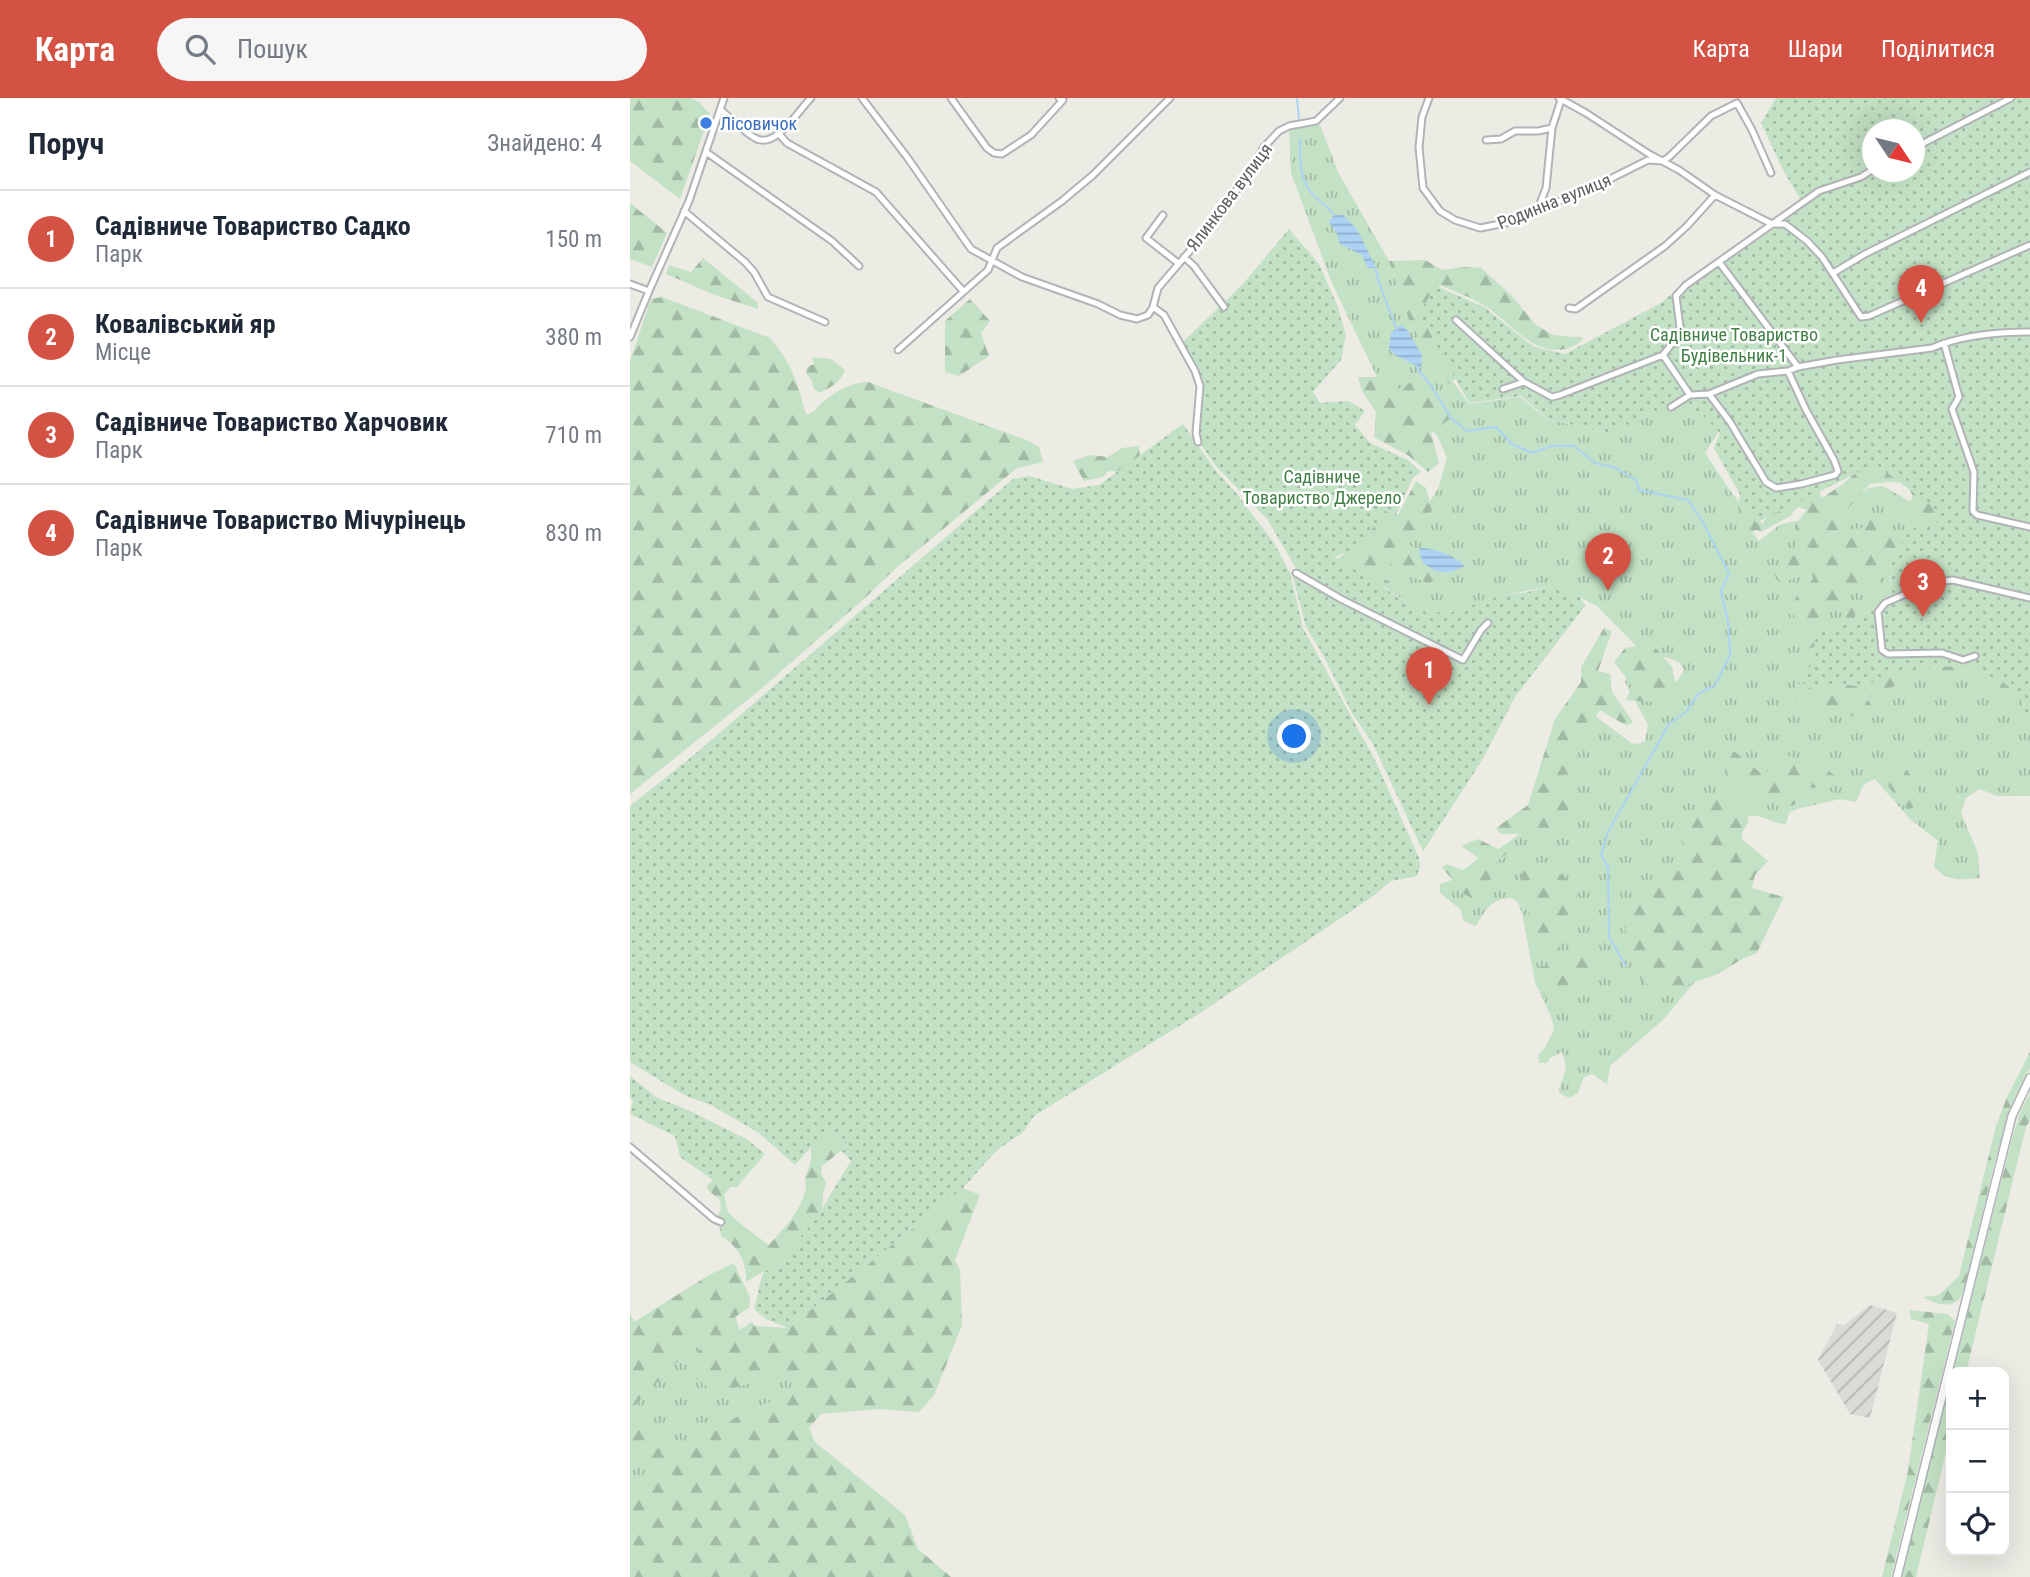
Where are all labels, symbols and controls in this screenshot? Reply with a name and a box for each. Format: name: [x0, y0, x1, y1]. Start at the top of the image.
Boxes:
search box: [157, 18, 647, 81]
text: Карта: [35, 30, 115, 69]
icon: search: [181, 30, 219, 68]
text: Пошук: [237, 34, 308, 64]
text: Карта: [1692, 35, 1750, 63]
text: Шари: [1788, 35, 1843, 63]
text: Поділитися: [1881, 35, 1995, 63]
place label: Лісовичок: [720, 113, 797, 134]
marker: Лісовичок: [698, 115, 714, 131]
north arrow: [1862, 119, 1925, 182]
text: Поруч: [28, 126, 104, 161]
text: Знайдено: 4: [487, 130, 602, 157]
street label: Ялинкова вулиця: [1182, 139, 1276, 255]
street label: Родинна вулиця: [1494, 169, 1614, 233]
text: Садівниче Товариство Садко: [95, 211, 411, 241]
text: 1: [45, 226, 57, 253]
text: 150 m: [545, 226, 602, 253]
text: Парк: [95, 241, 143, 268]
pin: 4: [1898, 265, 1944, 323]
text: Ковалівський яр: [95, 309, 276, 339]
text: 2: [45, 324, 57, 351]
text: 380 m: [545, 324, 602, 351]
park label: Садівниче Товариство Будівельник-1: [1650, 324, 1818, 366]
text: Місце: [95, 339, 151, 366]
text: Садівниче Товариство Харчовик: [95, 407, 448, 437]
text: 3: [45, 422, 57, 449]
text: 710 m: [545, 422, 602, 449]
text: Парк: [95, 437, 143, 464]
park label: Садівниче Товариство Джерело: [1242, 466, 1402, 508]
text: Садівниче Товариство Мічурінець: [95, 505, 466, 535]
text: 4: [45, 520, 57, 547]
text: 830 m: [545, 520, 602, 547]
pin: 2: [1585, 533, 1631, 591]
text: Парк: [95, 535, 143, 562]
pin: 3: [1900, 559, 1946, 617]
pin: 1: [1406, 647, 1452, 705]
your location: [1277, 719, 1311, 753]
map controls: [1946, 1367, 2009, 1556]
button: +: [1946, 1367, 2009, 1430]
button: −: [1946, 1430, 2009, 1493]
button: locate: [1946, 1493, 2009, 1556]

